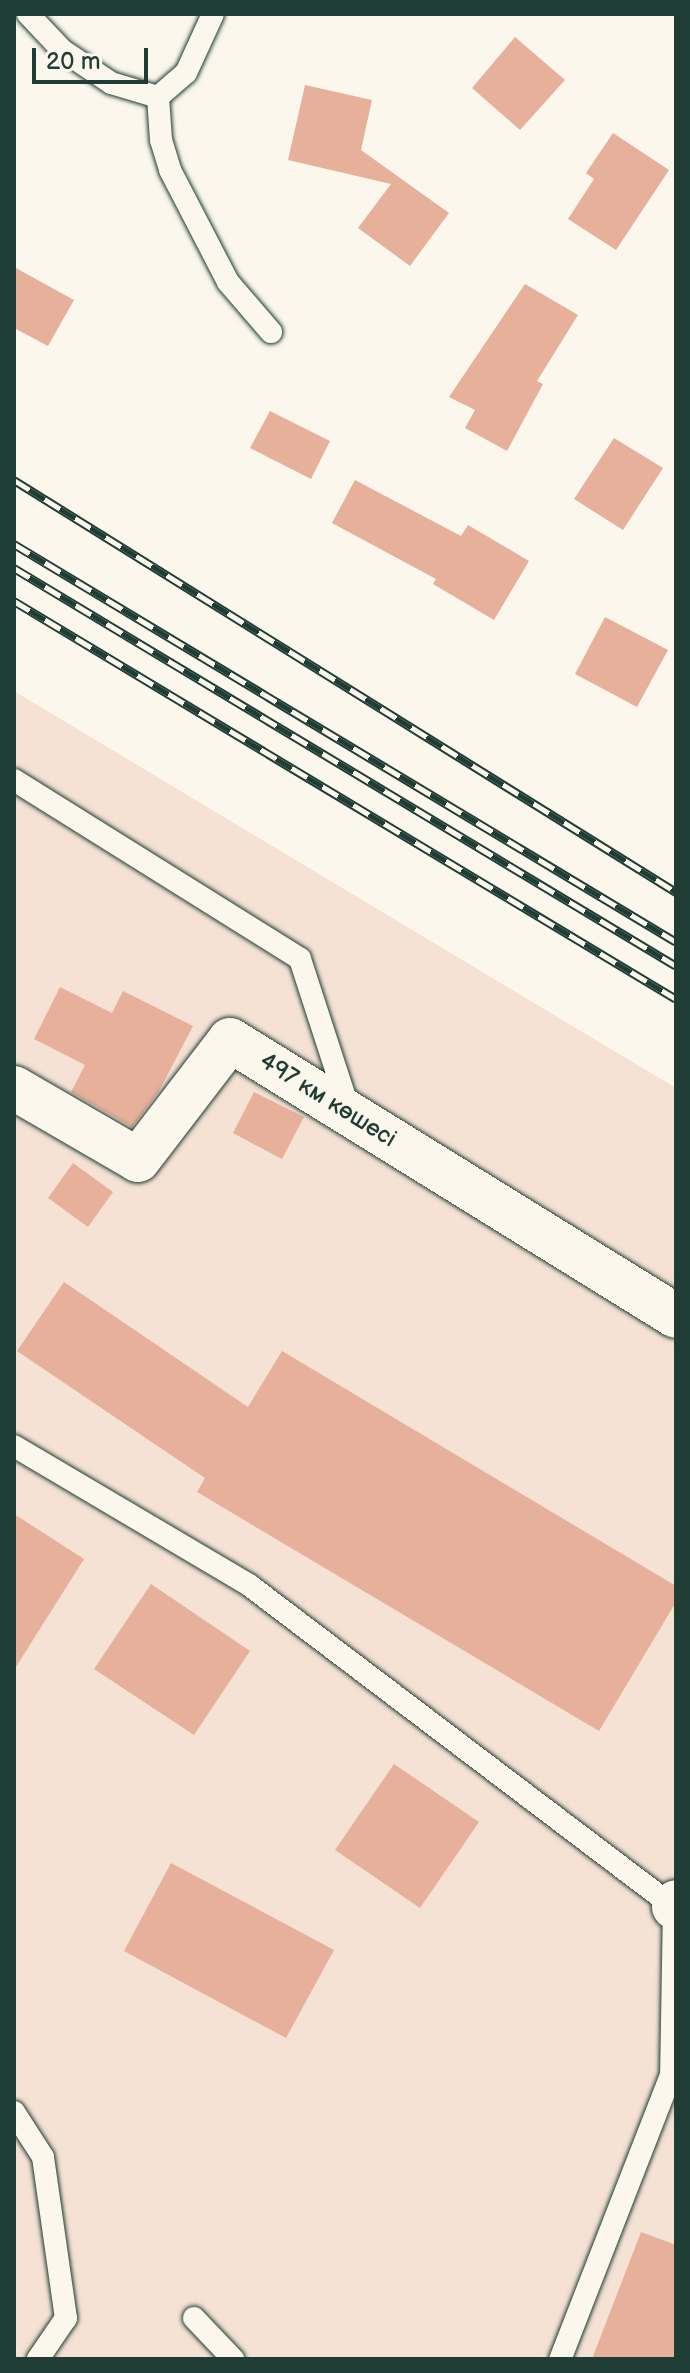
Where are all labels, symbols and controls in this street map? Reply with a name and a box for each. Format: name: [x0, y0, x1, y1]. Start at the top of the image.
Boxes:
scale bar: [36, 32, 152, 82]
text: 20 m: [46, 47, 101, 76]
street label: 497 км көшесі: [254, 1046, 402, 1154]

